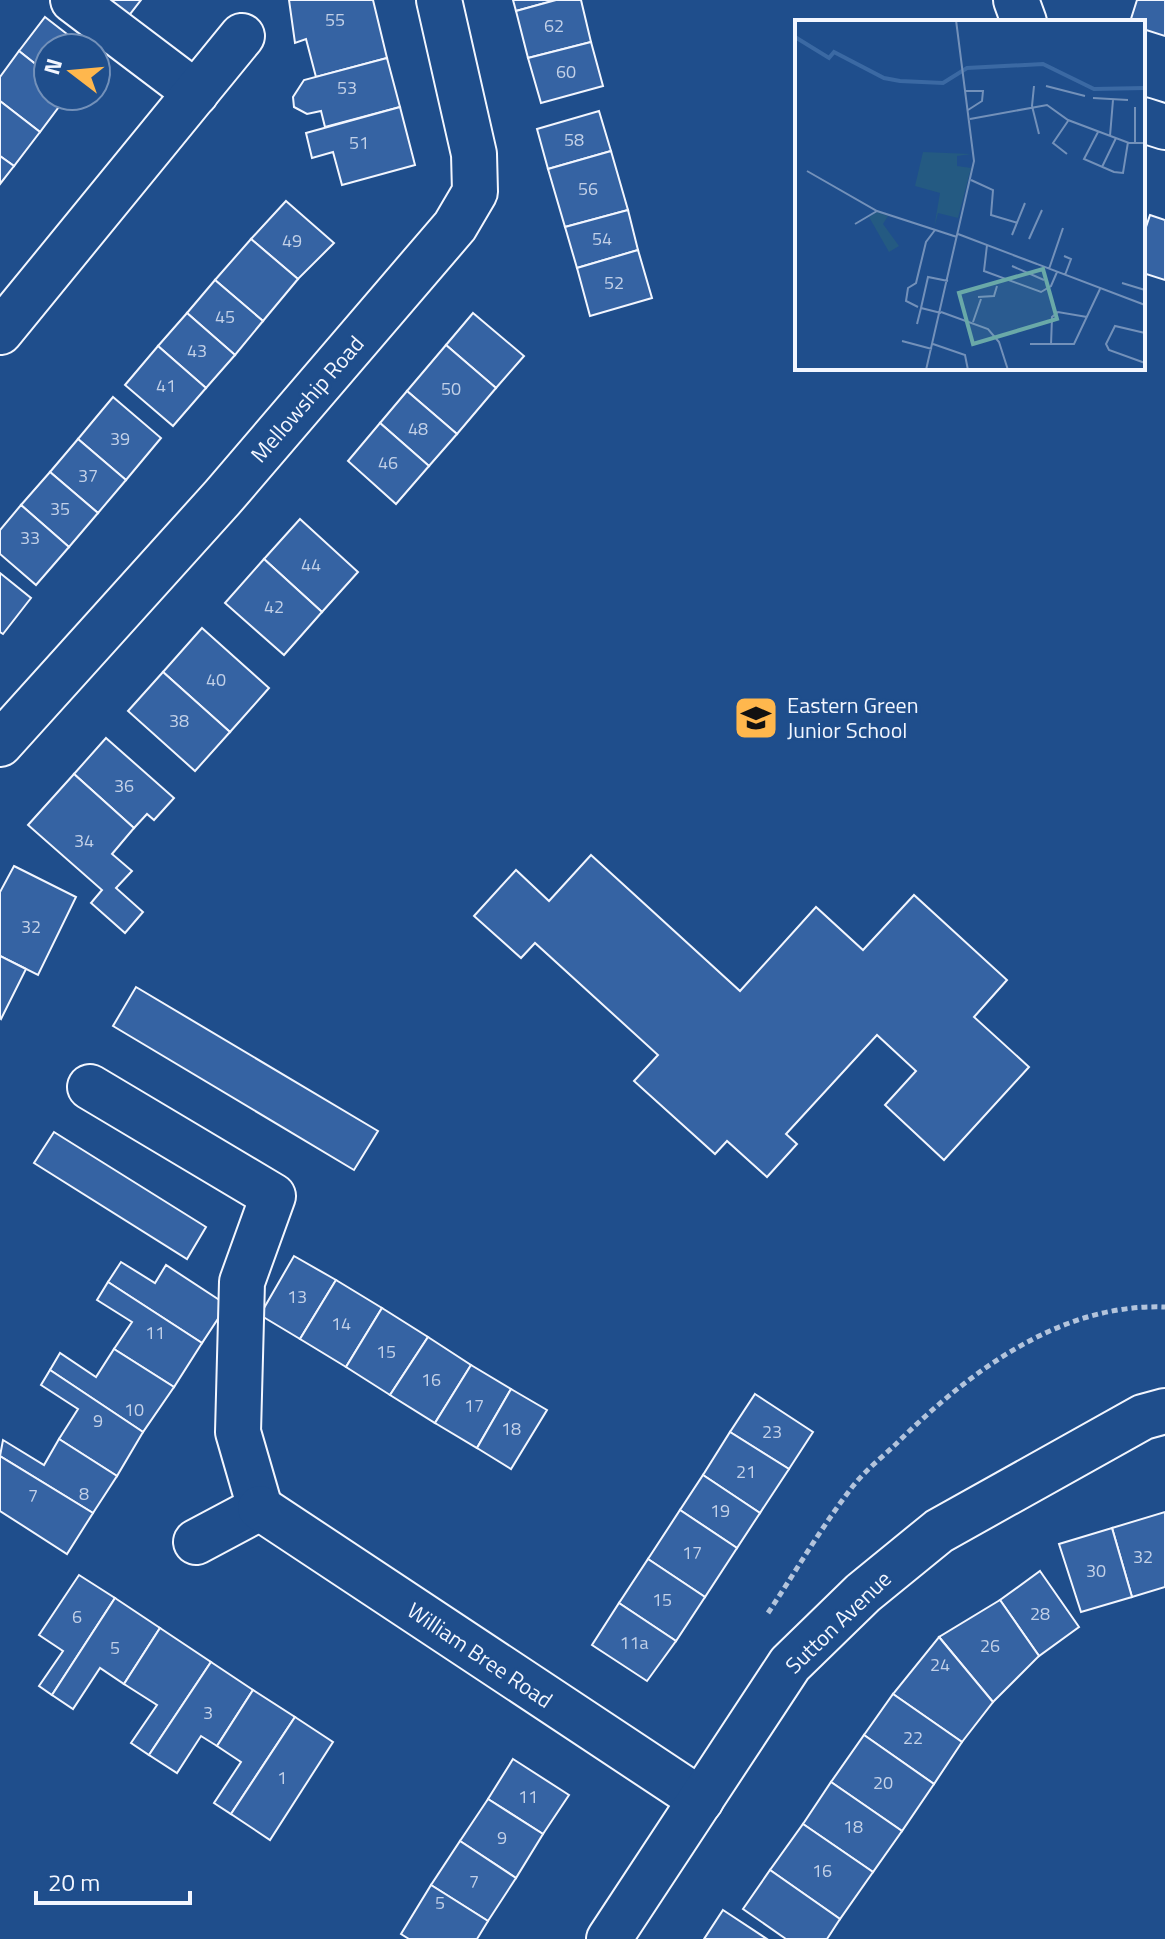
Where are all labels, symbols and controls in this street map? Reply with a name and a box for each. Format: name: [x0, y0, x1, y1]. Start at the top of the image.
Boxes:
house number: 55: [325, 6, 345, 33]
house number: 62: [544, 12, 564, 39]
inset map: [795, 20, 1145, 370]
north arrow: [32, 32, 112, 112]
text: N: [34, 54, 71, 79]
house number: 60: [556, 58, 576, 85]
house number: 53: [337, 74, 357, 101]
house number: 58: [564, 126, 584, 153]
house number: 51: [349, 129, 369, 156]
house number: 56: [578, 175, 598, 202]
house number: 54: [592, 225, 612, 252]
house number: 49: [282, 227, 302, 254]
house number: 52: [604, 269, 624, 296]
house number: 45: [215, 303, 235, 330]
street label: Mellowship Road: [242, 328, 372, 470]
house number: 43: [187, 337, 207, 364]
house number: 41: [156, 372, 176, 399]
house number: 50: [441, 375, 461, 402]
house number: 48: [408, 415, 428, 442]
house number: 39: [110, 425, 130, 452]
house number: 46: [378, 449, 398, 476]
house number: 37: [78, 462, 98, 489]
house number: 35: [50, 495, 70, 522]
house number: 33: [20, 524, 40, 551]
house number: 44: [301, 551, 321, 578]
house number: 42: [264, 593, 284, 620]
house number: 40: [206, 666, 226, 693]
place label: Eastern Green Junior School: [787, 688, 919, 747]
school or university icon: Eastern Green Junior School: [732, 694, 780, 742]
house number: 38: [169, 707, 189, 734]
house number: 36: [114, 772, 134, 799]
house number: 34: [74, 827, 94, 854]
house number: 32: [21, 913, 41, 940]
house number: 13: [287, 1283, 307, 1310]
house number: 14: [331, 1310, 351, 1337]
house number: 11: [145, 1319, 165, 1346]
house number: 15: [376, 1338, 396, 1365]
house number: 16: [421, 1366, 441, 1393]
house number: 17: [464, 1392, 484, 1419]
house number: 10: [124, 1396, 144, 1423]
house number: 9: [93, 1407, 103, 1434]
house number: 18: [501, 1415, 521, 1442]
house number: 23: [762, 1418, 782, 1445]
house number: 21: [736, 1458, 756, 1485]
house number: 8: [79, 1480, 89, 1507]
house number: 7: [28, 1482, 38, 1509]
house number: 19: [710, 1497, 730, 1524]
house number: 17: [682, 1539, 702, 1566]
house number: 32: [1133, 1543, 1153, 1570]
house number: 30: [1086, 1557, 1106, 1584]
street label: Sutton Avenue: [777, 1562, 899, 1682]
house number: 15: [652, 1586, 672, 1613]
street label: William Bree Road: [400, 1594, 560, 1716]
house number: 28: [1030, 1600, 1050, 1627]
house number: 6: [72, 1603, 82, 1630]
house number: 11a: [619, 1629, 649, 1656]
house number: 26: [980, 1632, 1000, 1659]
house number: 5: [110, 1634, 120, 1661]
house number: 24: [930, 1651, 950, 1678]
house number: 3: [203, 1699, 213, 1726]
house number: 22: [903, 1724, 923, 1751]
house number: 1: [277, 1764, 287, 1791]
house number: 20: [873, 1769, 893, 1796]
house number: 11: [518, 1783, 538, 1810]
house number: 18: [843, 1813, 863, 1840]
house number: 9: [497, 1824, 507, 1851]
scale bar: [36, 1855, 190, 1905]
house number: 16: [812, 1857, 832, 1884]
text: 20 m: [48, 1864, 100, 1900]
house number: 7: [469, 1868, 479, 1895]
house number: 5: [435, 1889, 445, 1916]

